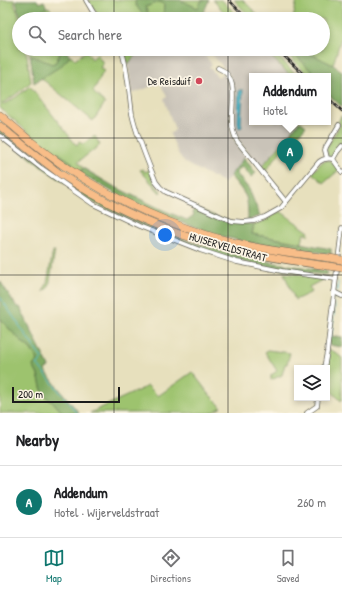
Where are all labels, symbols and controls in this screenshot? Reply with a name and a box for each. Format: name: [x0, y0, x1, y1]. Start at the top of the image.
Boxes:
search box: [12, 12, 330, 56]
icon: search: [26, 23, 48, 45]
text: Search here: [58, 24, 122, 45]
popup: [249, 73, 331, 125]
place label: De Reisduif: [148, 74, 191, 88]
marker: De Reisduif: [194, 76, 204, 86]
text: Addendum: [263, 80, 317, 101]
text: Hotel: [263, 101, 288, 119]
pin: A: [277, 138, 303, 171]
your location: [155, 225, 175, 245]
street label: HUISERVELDSTRAAT: [188, 229, 269, 265]
map controls: [294, 365, 330, 401]
button: layers: [294, 365, 330, 401]
scale bar: [12, 385, 120, 404]
text: 200 m: [18, 387, 43, 401]
text: Nearby: [16, 428, 59, 451]
text: Addendum: [54, 482, 108, 503]
text: A: [26, 493, 32, 511]
text: 260 m: [297, 493, 326, 511]
text: Hotel · Wijerveldstraat: [54, 503, 159, 521]
tab: Map: [43, 547, 65, 585]
tab: Directions: [151, 547, 191, 585]
tab: Saved: [277, 547, 299, 585]

